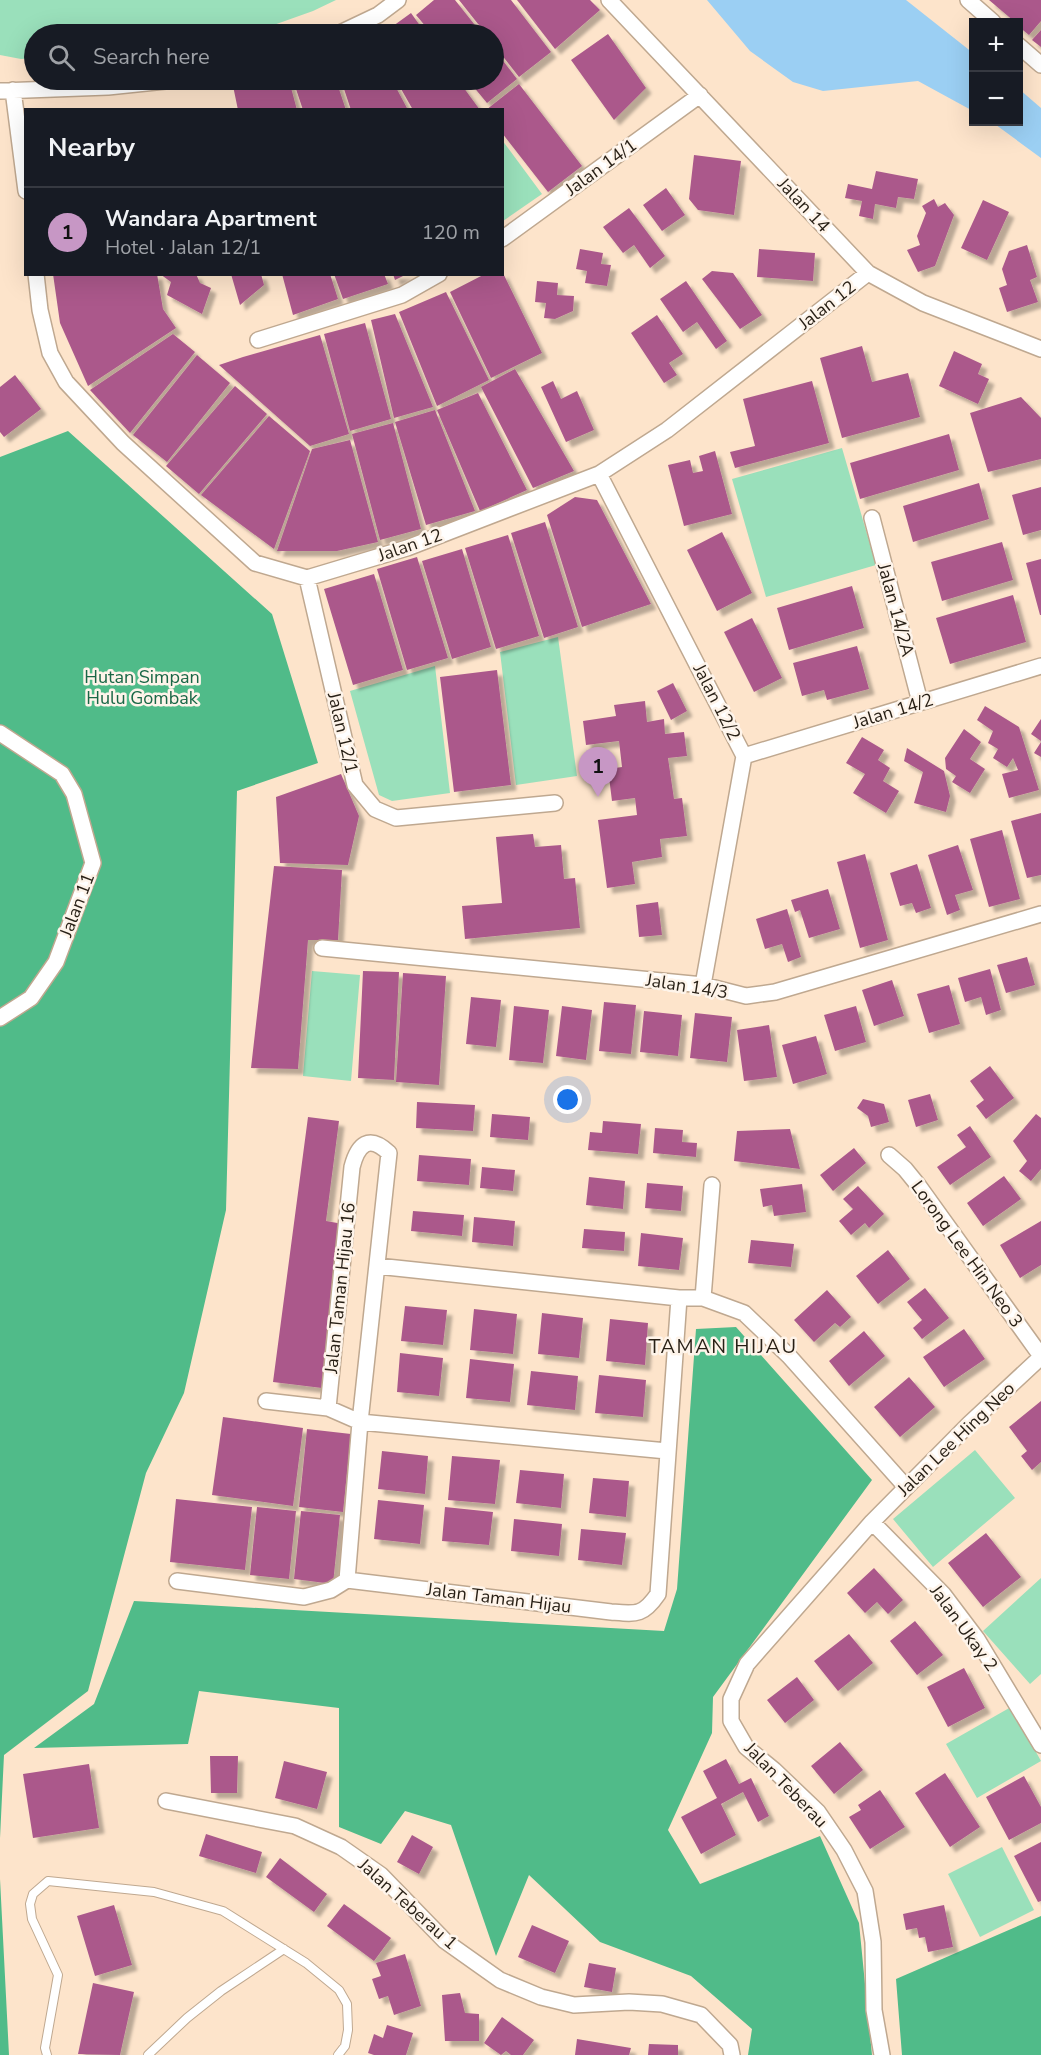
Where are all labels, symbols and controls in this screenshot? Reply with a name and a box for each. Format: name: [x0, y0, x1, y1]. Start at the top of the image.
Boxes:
map controls: [969, 18, 1023, 126]
button: +: [969, 18, 1023, 72]
search box: [24, 24, 504, 90]
icon: search: [45, 41, 78, 74]
text: Search here: [93, 42, 210, 72]
button: −: [969, 72, 1023, 126]
text: Nearby: [48, 130, 135, 165]
street label: Jalan 14/1: [560, 133, 641, 202]
street label: Jalan 14: [772, 172, 836, 238]
text: Wandara Apartment: [105, 204, 317, 234]
text: 1: [62, 219, 74, 246]
text: 120 m: [422, 219, 480, 246]
text: Hotel · Jalan 12/1: [105, 234, 261, 261]
street label: Jalan 12: [793, 275, 861, 336]
street label: Jalan 12: [374, 523, 445, 568]
street label: Jalan 14/2A: [872, 560, 920, 659]
street label: Jalan 12/2: [687, 659, 746, 744]
park label: Hutan Simpan Hulu Gombak: [84, 665, 200, 710]
street label: Jalan 14/2: [849, 687, 936, 735]
street label: Jalan 12/1: [322, 689, 364, 776]
pin: 1: [578, 748, 618, 797]
street label: Jalan 11: [53, 870, 100, 941]
street label: Jalan 14/3: [643, 968, 730, 1004]
your location: [553, 1085, 582, 1114]
street label: Lorong Lee Hin Neo 3: [906, 1176, 1028, 1332]
street label: Jalan Taman Hijau 16: [319, 1201, 361, 1376]
district label: TAMAN HIJAU: [648, 1333, 798, 1360]
street label: Jalan Lee Hing Neo: [891, 1377, 1020, 1502]
street label: Jalan Taman Hijau: [424, 1577, 573, 1619]
street label: Jalan Ukay 2: [924, 1579, 1003, 1676]
street label: Jalan Teberau: [738, 1736, 833, 1833]
street label: Jalan Teberau 1: [353, 1852, 463, 1955]

